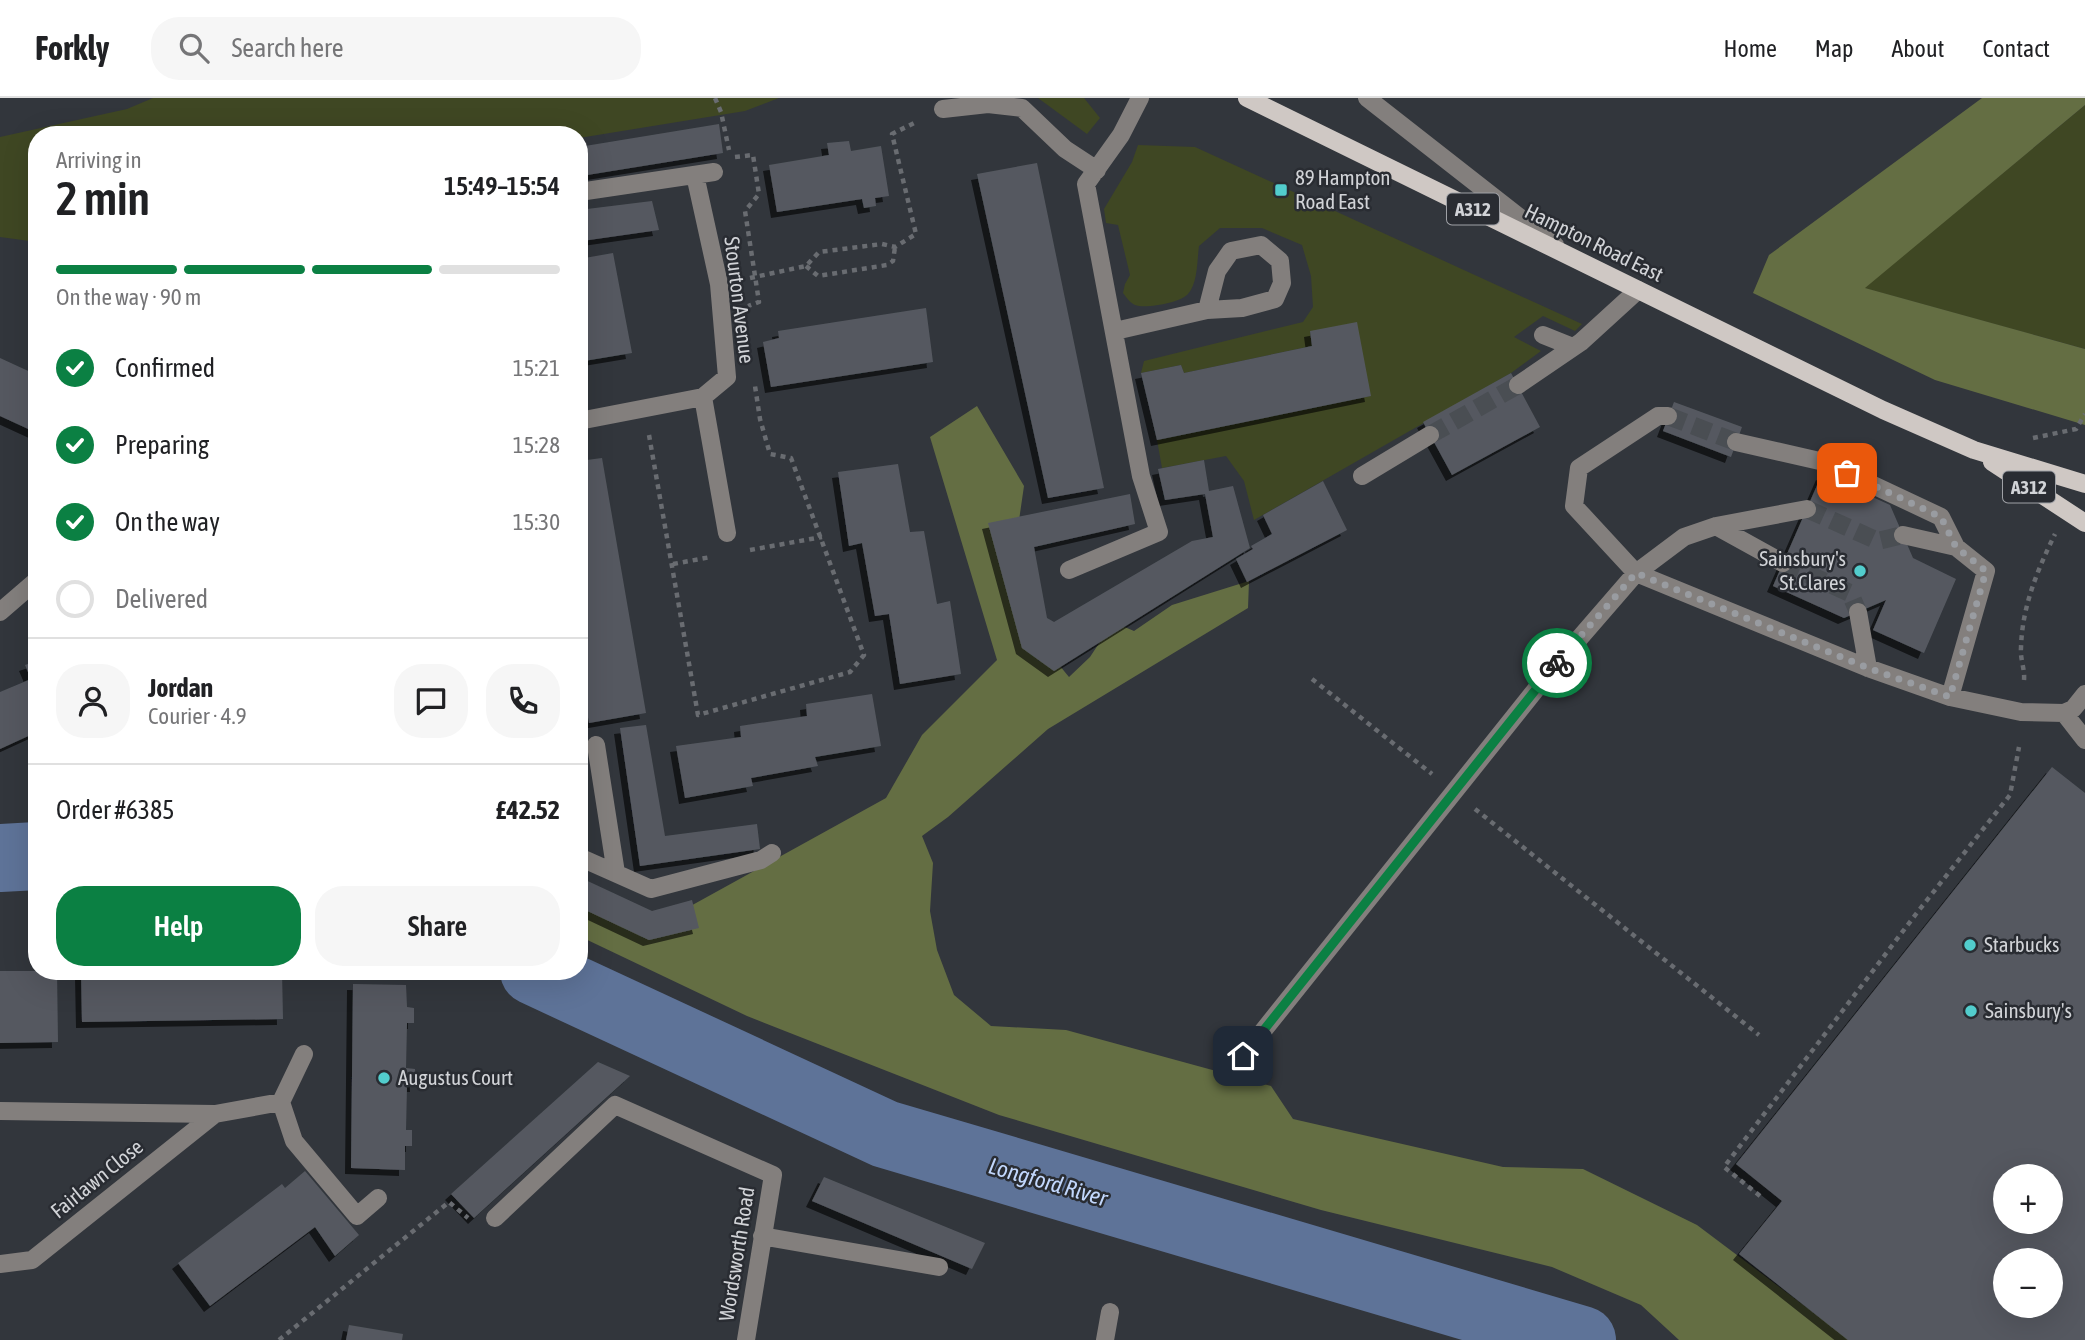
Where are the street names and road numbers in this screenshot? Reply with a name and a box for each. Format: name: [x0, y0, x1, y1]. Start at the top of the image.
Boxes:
road number: A312: [1447, 194, 1499, 225]
street label: Hampton Road East: [1521, 198, 1668, 286]
street label: Stourton Avenue: [720, 235, 760, 365]
road number: A312: [2003, 472, 2055, 502]
street label: Fairlawn Close: [46, 1134, 147, 1223]
street label: Wordsworth Road: [714, 1185, 758, 1323]

